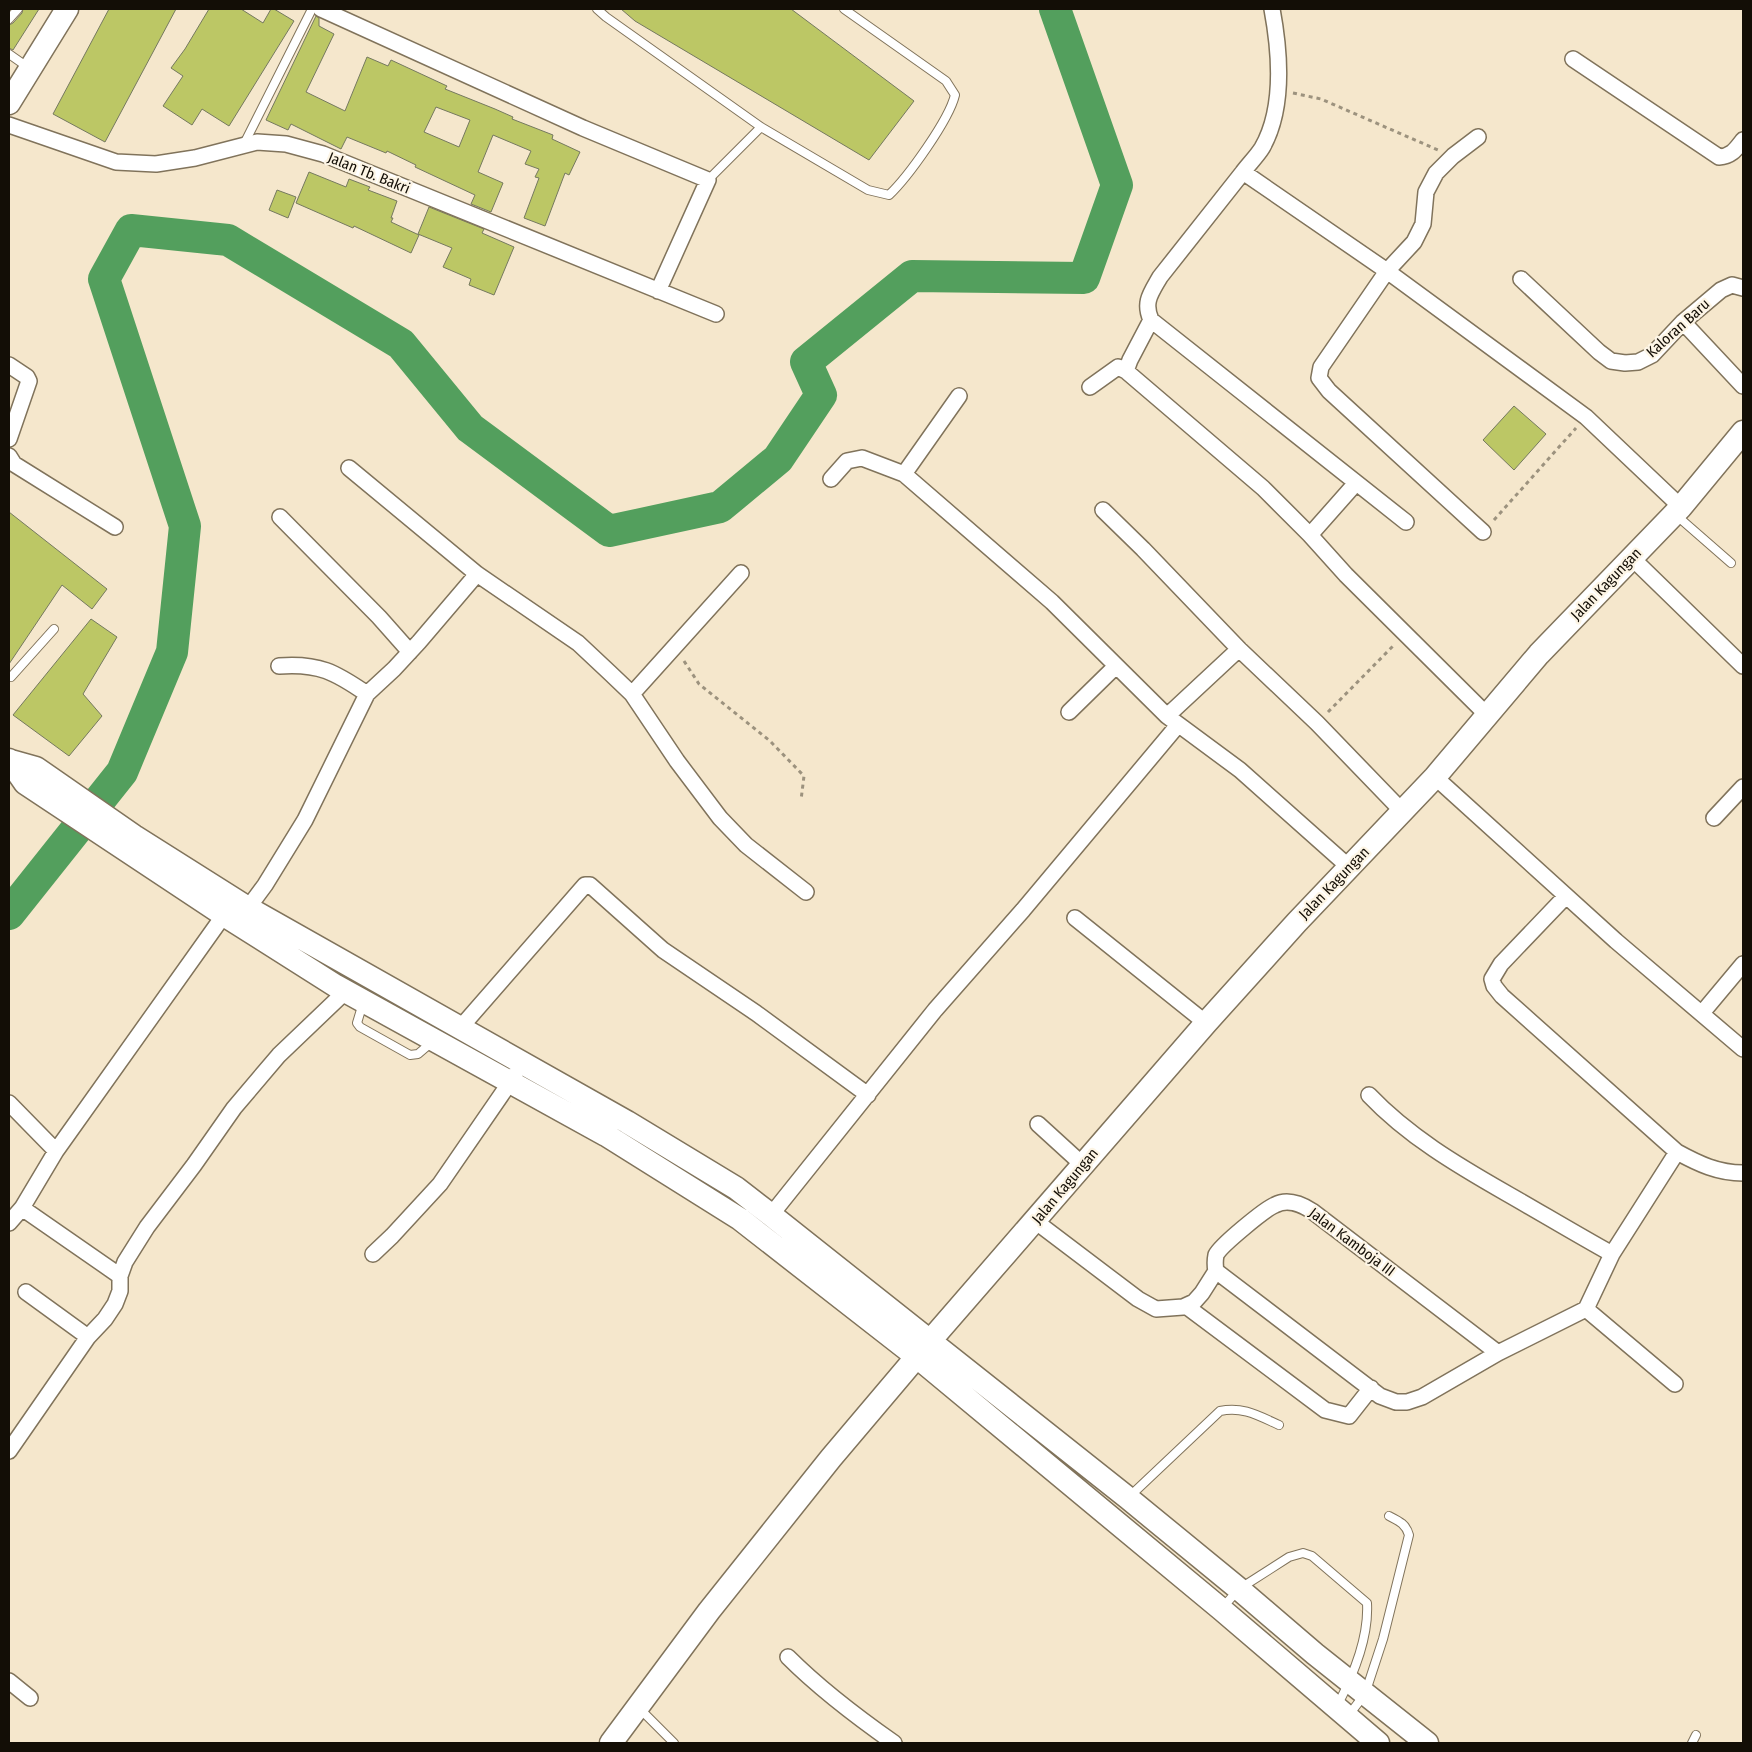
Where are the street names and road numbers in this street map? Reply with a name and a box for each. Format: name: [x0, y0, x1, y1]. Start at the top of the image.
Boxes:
street label: Jalan Tb. Bakri: [325, 148, 413, 198]
street label: Kaloran Baru: [1643, 295, 1713, 361]
street label: Jalan Kagungan: [1567, 544, 1645, 624]
street label: Jalan Kagungan: [1295, 843, 1373, 923]
street label: Jalan Kagungan: [1028, 1144, 1102, 1228]
street label: Jalan Kamboja III: [1305, 1204, 1399, 1280]

